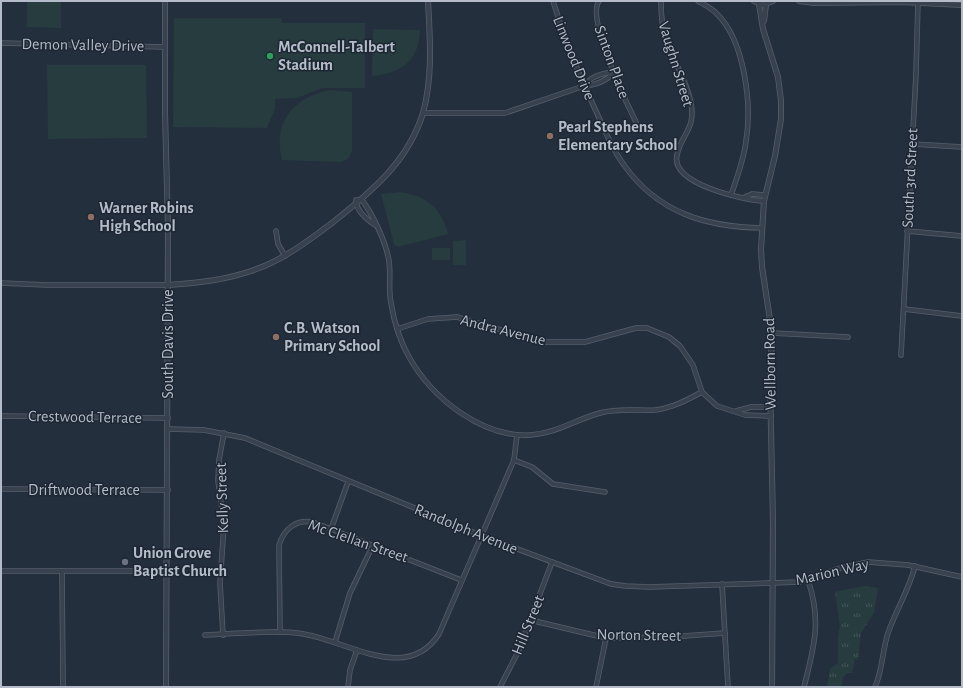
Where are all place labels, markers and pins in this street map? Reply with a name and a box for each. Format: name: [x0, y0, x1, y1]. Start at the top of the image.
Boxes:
place label: McConnell-Talbert Stadium: [278, 39, 395, 73]
marker: McConnell-Talbert Stadium: [265, 51, 275, 61]
place label: Pearl Stephens Elementary School: [558, 119, 678, 154]
marker: Pearl Stephens Elementary School: [545, 131, 555, 141]
place label: Warner Robins High School: [99, 200, 194, 234]
marker: Warner Robins High School: [86, 212, 96, 222]
place label: C.B. Watson Primary School: [284, 320, 381, 355]
marker: C.B. Watson Primary School: [271, 332, 281, 342]
place label: Union Grove Baptist Church: [133, 545, 227, 579]
marker: Union Grove Baptist Church: [120, 557, 130, 567]

